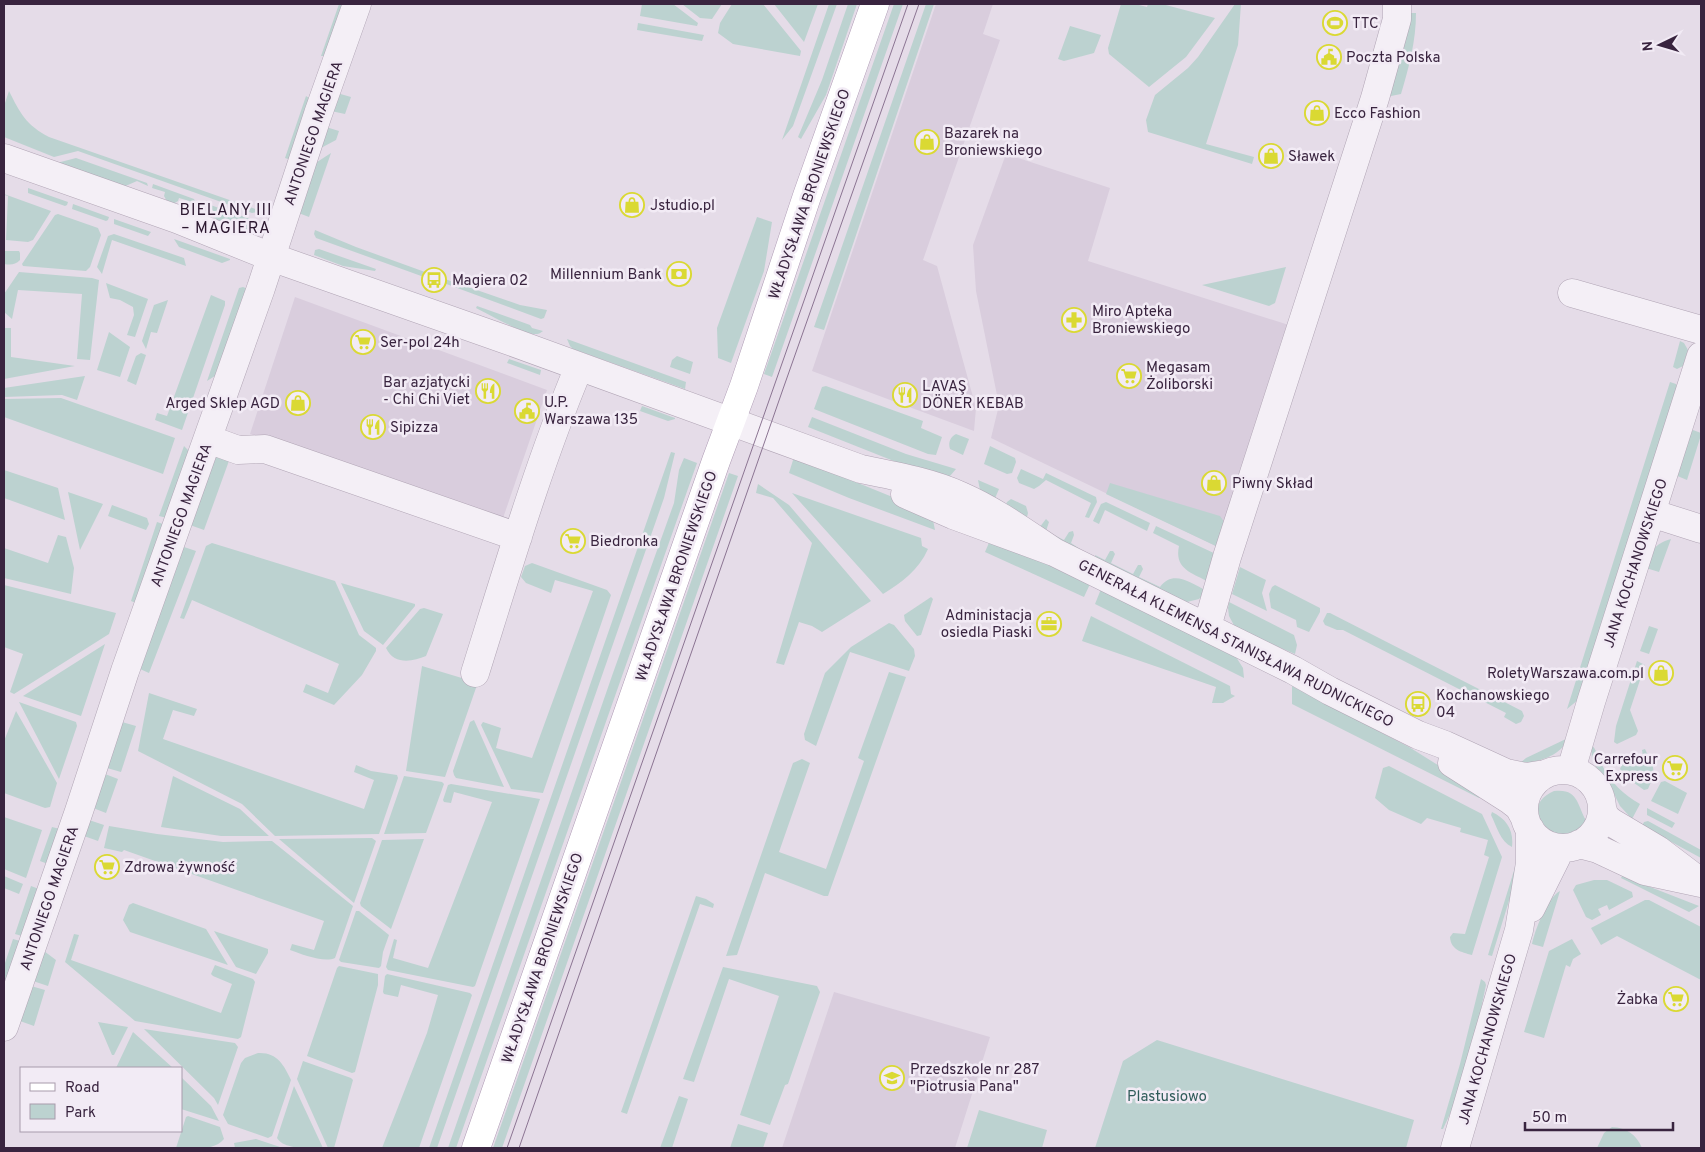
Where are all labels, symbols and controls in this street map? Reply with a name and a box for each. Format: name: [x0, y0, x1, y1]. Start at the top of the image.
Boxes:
sports icon: TTC: [1322, 10, 1348, 36]
place label: TTC: [1352, 15, 1379, 34]
north arrow: [1635, 20, 1685, 70]
text: N: [1640, 40, 1657, 52]
public building icon: Poczta Polska: [1316, 44, 1342, 70]
place label: Poczta Polska: [1346, 49, 1440, 68]
street label: ANTONIEGO MAGIERA: [281, 59, 348, 208]
street label: WŁADYSŁAWA BRONIEWSKIEGO: [765, 87, 855, 302]
shop icon: Ecco Fashion: [1304, 100, 1330, 126]
place label: Ecco Fashion: [1334, 105, 1421, 124]
place label: Bazarek na Broniewskiego: [944, 125, 1042, 161]
shop icon: Bazarek na Broniewskiego: [914, 129, 940, 155]
shop icon: Sławek: [1258, 143, 1284, 169]
place label: Sławek: [1288, 148, 1335, 167]
shop icon: Jstudio.pl: [619, 192, 645, 218]
place label: Jstudio.pl: [650, 197, 715, 216]
district label: BIELANY III – MAGIERA: [180, 201, 272, 239]
bank icon: Millennium Bank: [666, 261, 692, 287]
place label: Millennium Bank: [550, 266, 662, 285]
bus stop icon: Magiera 02: [421, 267, 447, 293]
place label: Magiera 02: [452, 272, 528, 291]
place label: Miro Apteka Broniewskiego: [1092, 303, 1190, 339]
pharmacy icon: Miro Apteka Broniewskiego: [1061, 307, 1087, 333]
supermarket icon: Ser-pol 24h: [350, 329, 376, 355]
place label: Ser-pol 24h: [380, 334, 460, 353]
place label: Megasam Żoliborski: [1146, 359, 1213, 395]
supermarket icon: Megasam Żoliborski: [1116, 363, 1142, 389]
place label: Bar azjatycki - Chi Chi Viet: [383, 374, 470, 410]
restaurant icon: Bar azjatycki - Chi Chi Viet: [475, 378, 501, 404]
place label: LAVAŞ DÖNER KEBAB: [922, 378, 1024, 414]
restaurant icon: LAVAŞ DÖNER KEBAB: [892, 382, 918, 408]
shop icon: Arged Sklep AGD: [285, 390, 311, 416]
place label: U.P. Warszawa 135: [544, 394, 638, 430]
place label: Arged Sklep AGD: [165, 395, 280, 414]
public building icon: U.P. Warszawa 135: [514, 398, 540, 424]
restaurant icon: Sipizza: [360, 414, 386, 440]
place label: Sipizza: [390, 419, 438, 438]
street label: ANTONIEGO MAGIERA: [148, 441, 217, 590]
street label: WŁADYSŁAWA BRONIEWSKIEGO: [632, 469, 722, 684]
shop icon: Piwny Skład: [1201, 470, 1227, 496]
place label: Piwny Skład: [1232, 475, 1313, 494]
street label: JANA KOCHANOWSKIEGO: [1600, 476, 1673, 651]
supermarket icon: Biedronka: [560, 528, 586, 554]
place label: Biedronka: [590, 533, 658, 552]
street label: GENERAŁA KLEMENSA STANISŁAWA RUDNICKIEGO: [1074, 556, 1396, 733]
place label: Administacja osiedla Piaski: [941, 607, 1032, 643]
office icon: Administacja osiedla Piaski: [1036, 611, 1062, 637]
shop icon: RoletyWarszawa.com.pl: [1648, 660, 1674, 686]
place label: RoletyWarszawa.com.pl: [1487, 665, 1644, 684]
place label: Kochanowskiego 04: [1436, 687, 1550, 723]
bus stop icon: Kochanowskiego 04: [1405, 691, 1431, 717]
place label: Carrefour Express: [1594, 751, 1658, 787]
supermarket icon: Carrefour Express: [1662, 755, 1688, 781]
street label: ANTONIEGO MAGIERA: [17, 824, 84, 973]
street label: WŁADYSŁAWA BRONIEWSKIEGO: [498, 851, 588, 1066]
supermarket icon: Zdrowa żywność: [94, 854, 120, 880]
place label: Zdrowa żywność: [124, 859, 236, 878]
street label: JANA KOCHANOWSKIEGO: [1455, 952, 1522, 1127]
supermarket icon: Żabka: [1663, 986, 1689, 1012]
place label: Żabka: [1616, 990, 1658, 1010]
place label: Przedszkole nr 287 "Piotrusia Pana": [910, 1061, 1039, 1097]
school or university icon: Przedszkole nr 287 "Piotrusia Pana": [879, 1065, 905, 1091]
legend: [20, 1067, 182, 1132]
text: Road: [65, 1079, 100, 1098]
park label: Plastusiowo: [1127, 1088, 1207, 1107]
scale bar: [1525, 1100, 1672, 1132]
text: Park: [65, 1104, 96, 1123]
text: 50 m: [1532, 1109, 1567, 1128]

